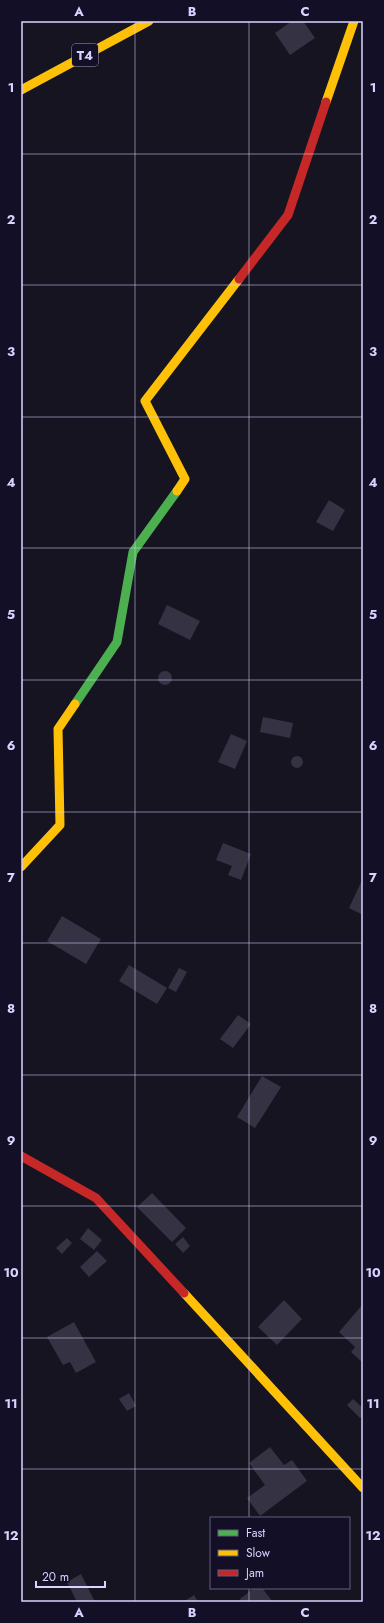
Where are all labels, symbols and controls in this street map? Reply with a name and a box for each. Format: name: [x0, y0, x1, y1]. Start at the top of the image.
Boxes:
text: A: [73, 2, 84, 21]
text: B: [188, 2, 197, 21]
text: C: [300, 2, 310, 21]
road number: T4: [72, 44, 98, 66]
text: 1: [8, 78, 14, 97]
text: 1: [370, 78, 376, 97]
text: 2: [7, 210, 15, 229]
text: 2: [369, 210, 377, 229]
text: 3: [7, 342, 15, 361]
text: 3: [369, 342, 377, 361]
text: 4: [6, 473, 16, 492]
text: 4: [368, 473, 378, 492]
text: 5: [7, 605, 15, 624]
text: 5: [369, 605, 377, 624]
text: 6: [7, 736, 16, 755]
text: 6: [369, 736, 378, 755]
text: 7: [7, 868, 15, 887]
text: 7: [369, 868, 377, 887]
text: 8: [7, 999, 15, 1018]
text: 8: [369, 999, 377, 1018]
text: 9: [7, 1131, 16, 1150]
text: 9: [369, 1131, 378, 1150]
text: 10: [3, 1263, 19, 1282]
text: 10: [365, 1263, 381, 1282]
text: 11: [4, 1394, 18, 1413]
text: 11: [366, 1394, 380, 1413]
legend: [210, 1517, 350, 1589]
text: Fast: [246, 1524, 265, 1542]
text: 12: [3, 1526, 19, 1545]
text: 12: [365, 1526, 381, 1545]
text: Slow: [246, 1544, 271, 1562]
scale bar: [36, 1563, 105, 1589]
text: Jam: [244, 1564, 264, 1582]
text: 20 m: [42, 1568, 69, 1586]
text: A: [73, 1603, 84, 1622]
text: B: [188, 1603, 197, 1622]
text: C: [300, 1603, 310, 1622]

